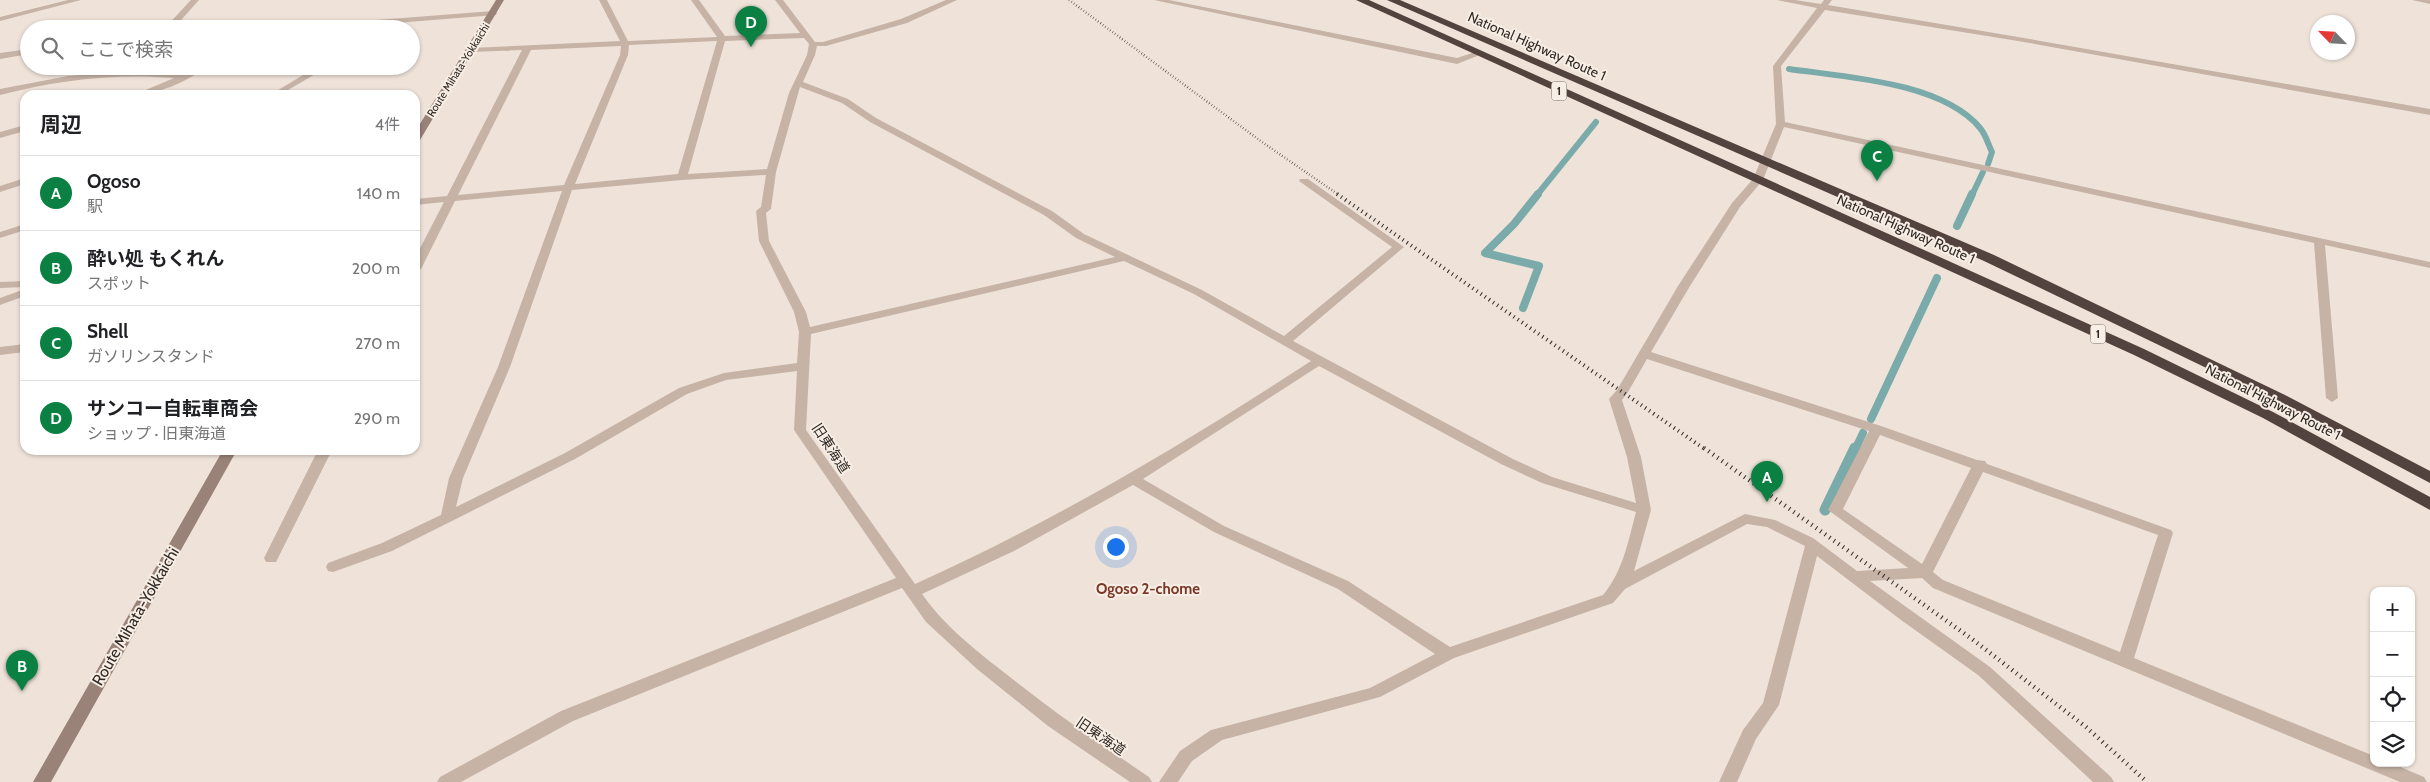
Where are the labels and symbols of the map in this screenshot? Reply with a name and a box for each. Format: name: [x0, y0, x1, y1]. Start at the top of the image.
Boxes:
pin: D: [735, 6, 767, 47]
street label: National Highway Route 1: [1465, 7, 1609, 85]
north arrow: [2310, 15, 2355, 60]
street label: Route Mihata-Yokkaichi: [424, 21, 492, 119]
road number: 1: [1552, 82, 1566, 100]
pin: C: [1861, 140, 1893, 181]
street label: National Highway Route 1: [1834, 190, 1978, 268]
road number: 1: [2090, 324, 2106, 344]
street label: National Highway Route 1: [2202, 360, 2344, 444]
street label: 旧東海道: [808, 420, 854, 476]
pin: A: [1751, 461, 1783, 502]
your location: [1103, 534, 1129, 560]
street label: Route Mihata-Yokkaichi: [88, 544, 183, 689]
district label: Ogoso 2-chome: [1096, 580, 1200, 598]
pin: B: [6, 650, 38, 691]
street label: 旧東海道: [1073, 713, 1129, 759]

